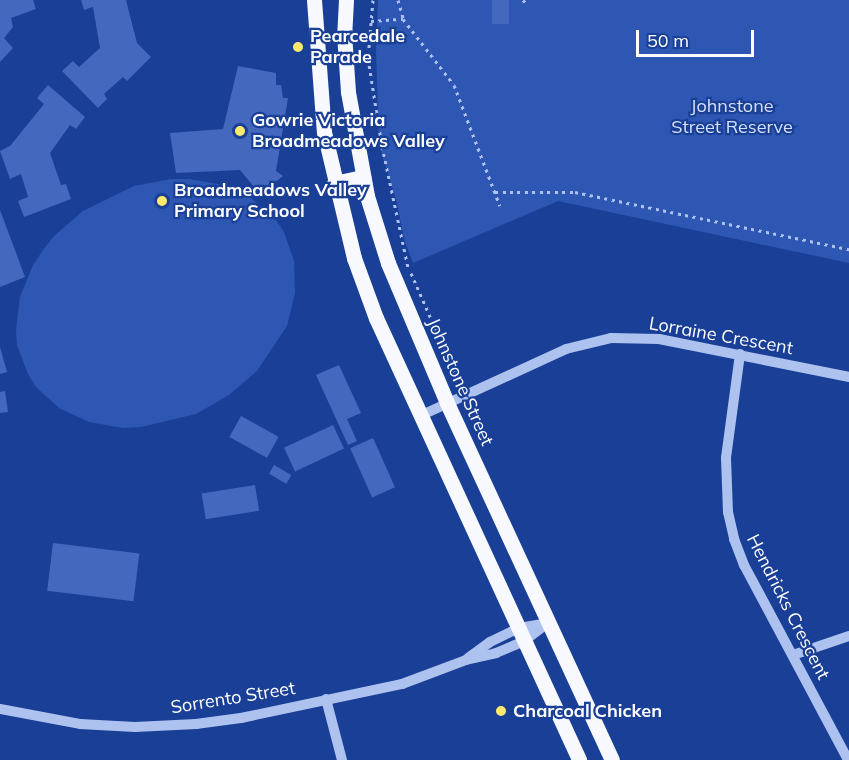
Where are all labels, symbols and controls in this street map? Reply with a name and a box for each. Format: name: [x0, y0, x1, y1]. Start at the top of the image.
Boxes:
scale bar: [639, 18, 758, 56]
place label: Pearcedale Parade: [310, 26, 405, 68]
text: 50 m: [647, 29, 689, 52]
marker: Pearcedale Parade: [291, 40, 305, 54]
park label: Johnstone Street Reserve: [671, 96, 793, 138]
place label: Gowrie Victoria Broadmeadows Valley: [252, 110, 445, 152]
marker: Gowrie Victoria Broadmeadows Valley: [233, 124, 247, 138]
place label: Broadmeadows Valley Primary School: [174, 180, 367, 222]
marker: Broadmeadows Valley Primary School: [155, 194, 169, 208]
street label: Lorraine Crescent: [647, 313, 795, 359]
street label: Johnstone Street: [422, 315, 498, 449]
street label: Hendricks Crescent: [742, 531, 834, 683]
street label: Sorrento Street: [169, 677, 297, 719]
place label: Charcoal Chicken: [513, 700, 662, 722]
marker: Charcoal Chicken: [494, 704, 508, 718]

